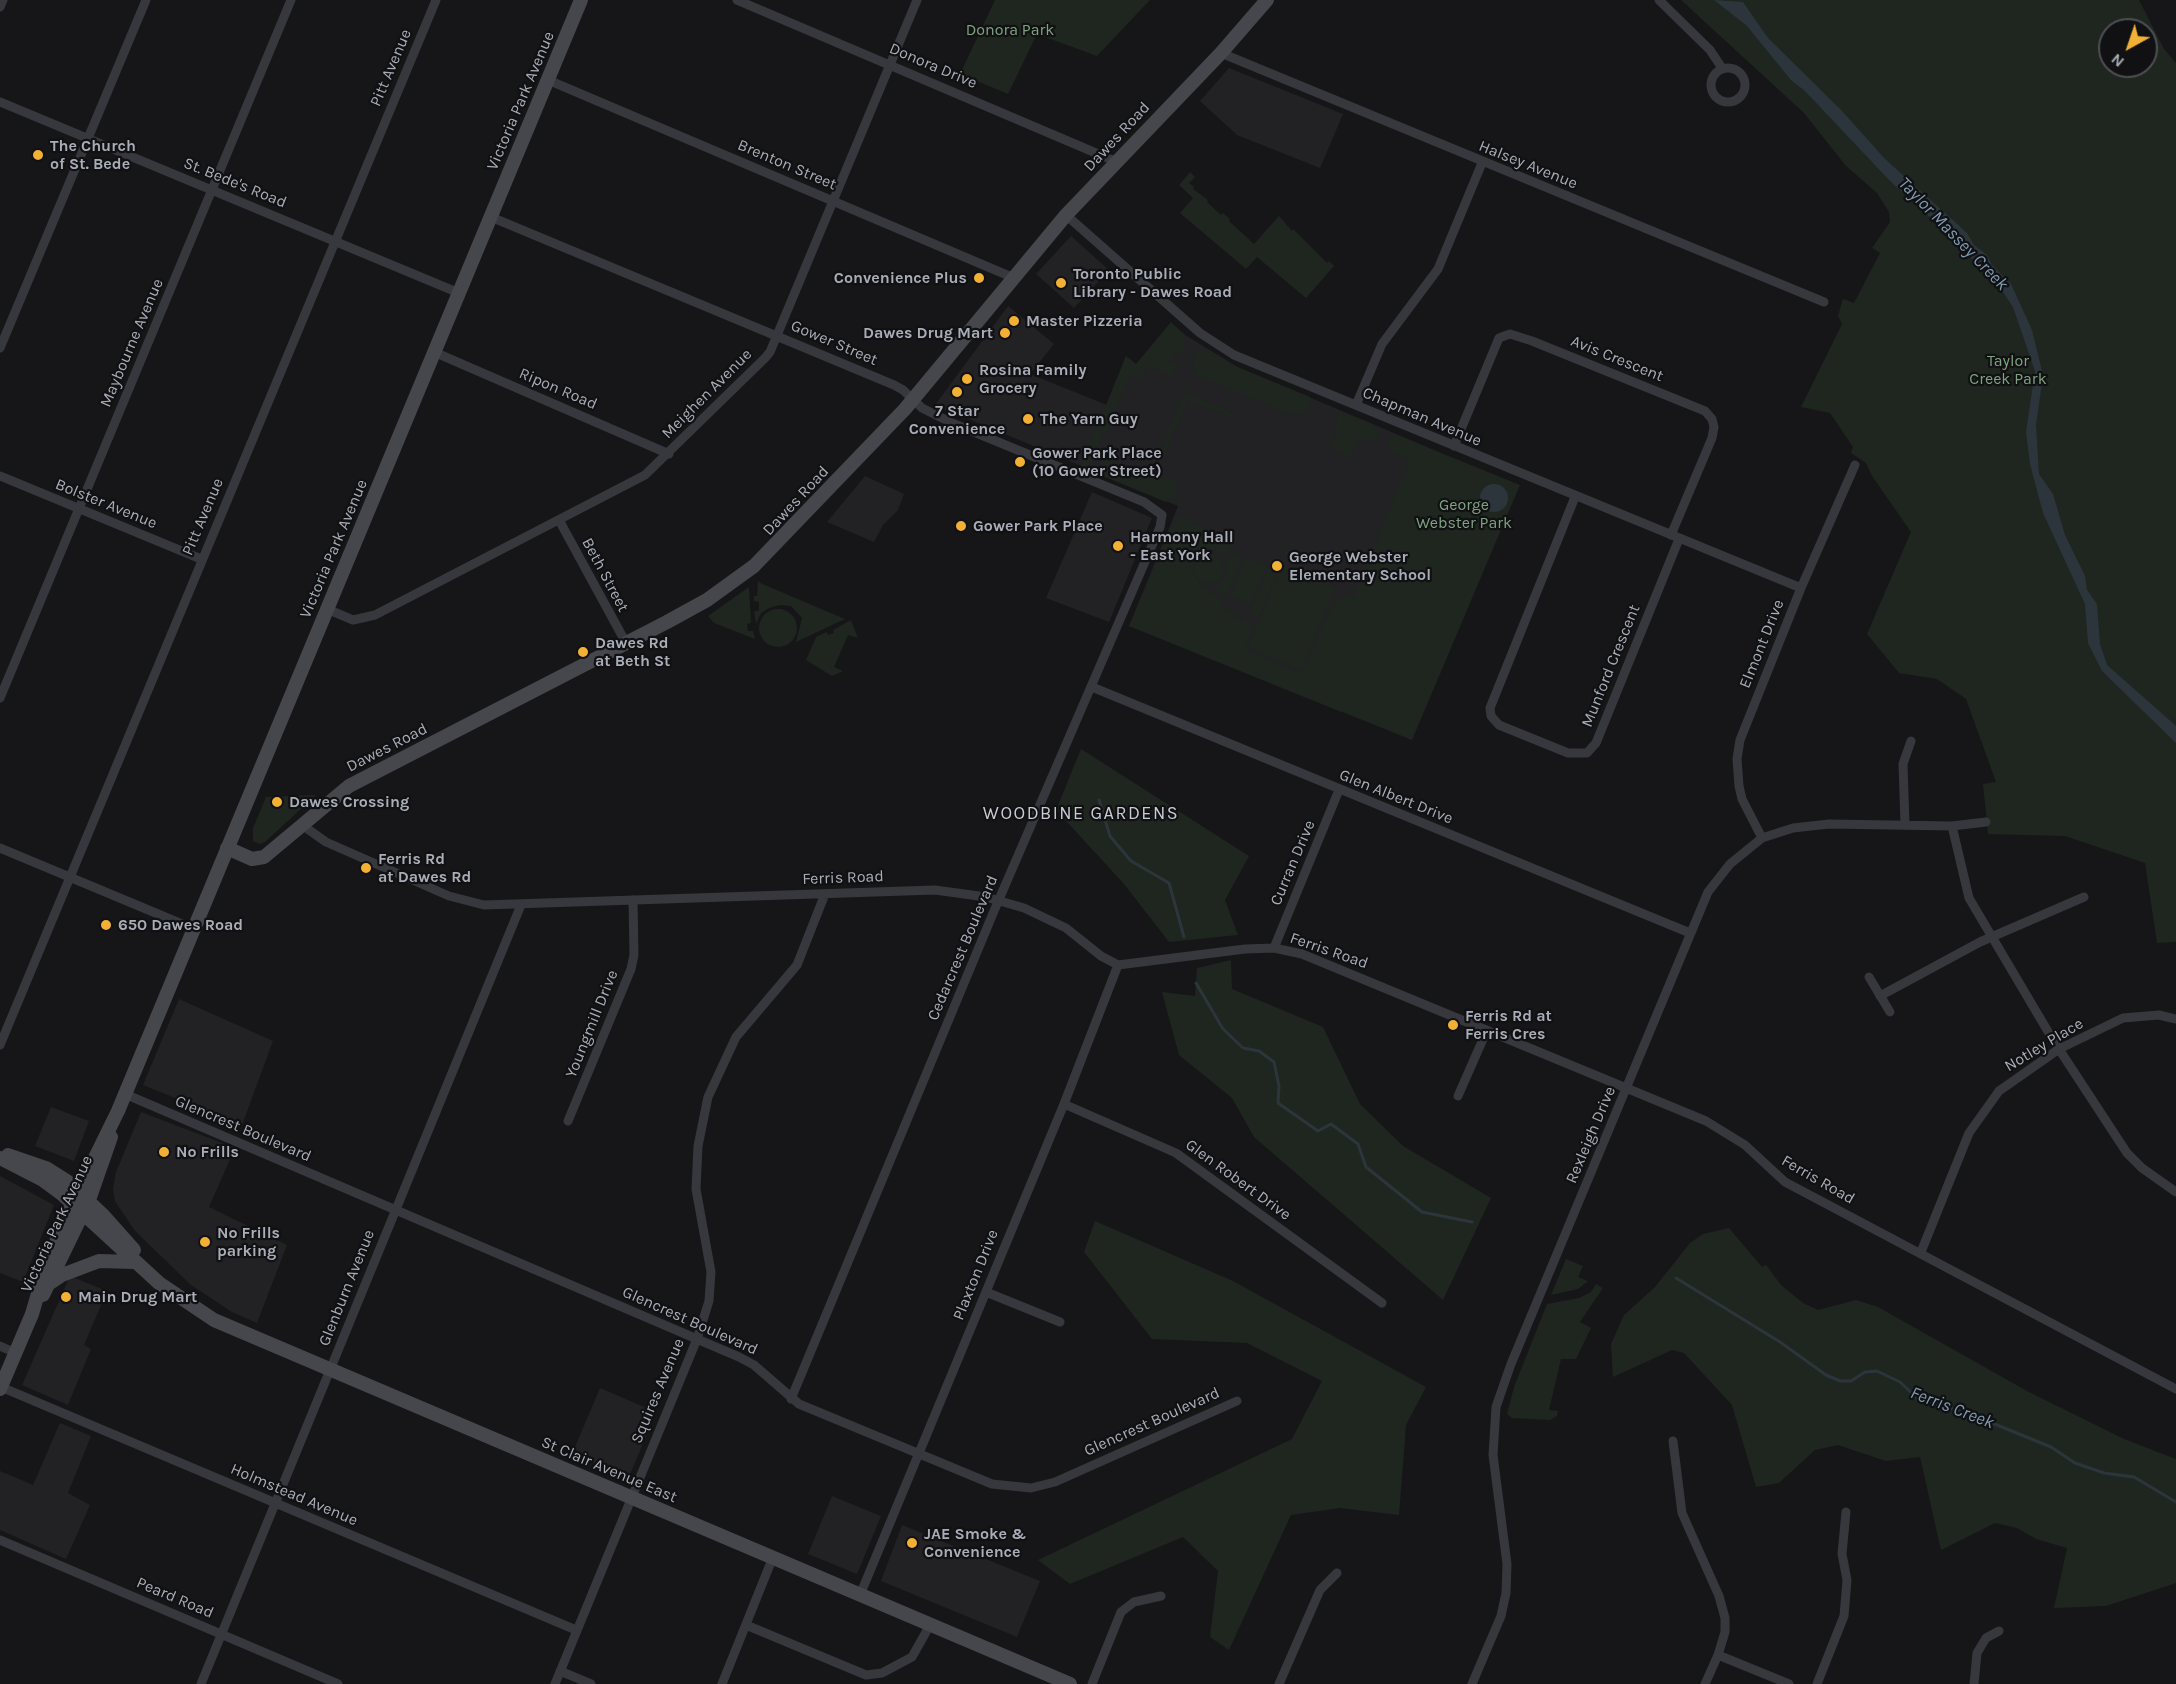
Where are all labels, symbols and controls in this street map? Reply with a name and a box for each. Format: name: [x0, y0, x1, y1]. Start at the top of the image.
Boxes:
north arrow: [2098, 18, 2158, 78]
park label: Donora Park: [966, 20, 1054, 40]
street label: Pitt Avenue: [366, 26, 416, 110]
street label: Victoria Park Avenue: [483, 29, 559, 173]
street label: Donora Drive: [886, 39, 980, 93]
text: N: [2107, 50, 2128, 72]
street label: Dawes Road: [1080, 98, 1154, 176]
place label: The Church of St. Bede: [50, 136, 136, 174]
street label: Brenton Street: [735, 136, 839, 194]
street label: Halsey Avenue: [1476, 137, 1580, 193]
marker: The Church of St. Bede: [31, 148, 45, 162]
street label: St. Bede's Road: [181, 154, 289, 212]
water label: Taylor Massey Creek: [1894, 173, 2012, 295]
place label: Toronto Public Library - Dawes Road: [1073, 264, 1232, 302]
place label: Convenience Plus: [834, 268, 967, 288]
marker: Convenience Plus: [972, 271, 986, 285]
street label: Maybourne Avenue: [96, 276, 168, 410]
marker: Toronto Public Library - Dawes Road: [1054, 276, 1068, 290]
place label: Master Pizzeria: [1026, 311, 1143, 331]
marker: Master Pizzeria: [1007, 314, 1021, 328]
street label: Gower Street: [788, 316, 880, 370]
place label: Dawes Drug Mart: [863, 323, 993, 343]
marker: Dawes Drug Mart: [998, 326, 1012, 340]
street label: Avis Crescent: [1568, 332, 1666, 386]
street label: Meighen Avenue: [658, 345, 756, 443]
park label: Taylor Creek Park: [1969, 351, 2047, 389]
place label: Rosina Family Grocery: [979, 360, 1086, 398]
street label: Ripon Road: [516, 364, 600, 414]
marker: Rosina Family Grocery: [960, 372, 974, 386]
street label: Chapman Avenue: [1360, 383, 1484, 451]
marker: 7 Star Convenience: [950, 385, 964, 399]
place label: 7 Star Convenience: [909, 401, 1005, 439]
place label: The Yarn Guy: [1040, 409, 1138, 429]
marker: The Yarn Guy: [1021, 412, 1035, 426]
place label: Gower Park Place (10 Gower Street): [1032, 443, 1162, 481]
marker: Gower Park Place (10 Gower Street): [1013, 455, 1027, 469]
street label: Dawes Road: [759, 462, 833, 540]
street label: Bolster Avenue: [52, 475, 160, 533]
street label: Pitt Avenue: [178, 475, 228, 559]
street label: Victoria Park Avenue: [296, 477, 372, 621]
park label: George Webster Park: [1416, 495, 1512, 533]
place label: Gower Park Place: [973, 516, 1103, 536]
marker: Gower Park Place: [954, 519, 968, 533]
place label: Harmony Hall - East York: [1130, 527, 1234, 565]
street label: Beth Street: [577, 534, 633, 616]
marker: Harmony Hall - East York: [1111, 539, 1125, 553]
place label: George Webster Elementary School: [1289, 547, 1431, 585]
marker: George Webster Elementary School: [1270, 559, 1284, 573]
street label: Elmont Drive: [1735, 597, 1789, 691]
street label: Munford Crescent: [1578, 602, 1644, 730]
place label: Dawes Rd at Beth St: [595, 633, 670, 671]
marker: Dawes Rd at Beth St: [576, 645, 590, 659]
street label: Dawes Road: [343, 719, 431, 777]
street label: Glen Albert Drive: [1336, 765, 1456, 829]
place label: Dawes Crossing: [289, 792, 409, 812]
marker: Dawes Crossing: [270, 795, 284, 809]
district label: WOODBINE GARDENS: [983, 803, 1179, 825]
street label: Curran Drive: [1266, 818, 1320, 908]
place label: Ferris Rd at Dawes Rd: [378, 849, 471, 887]
marker: Ferris Rd at Dawes Rd: [359, 861, 373, 875]
street label: Ferris Road: [802, 867, 884, 889]
street label: Cedarcrest Boulevard: [924, 873, 1002, 1023]
place label: 650 Dawes Road: [118, 915, 243, 935]
marker: 650 Dawes Road: [99, 918, 113, 932]
street label: Ferris Road: [1287, 929, 1371, 973]
street label: Youngmill Drive: [562, 967, 622, 1081]
place label: Ferris Rd at Ferris Cres: [1465, 1006, 1552, 1044]
street label: Notley Place: [2001, 1014, 2087, 1076]
marker: Ferris Rd at Ferris Cres: [1446, 1018, 1460, 1032]
street label: Rexleigh Drive: [1562, 1084, 1620, 1186]
street label: Glencrest Boulevard: [172, 1092, 314, 1166]
street label: Glen Robert Drive: [1182, 1135, 1294, 1225]
place label: No Frills: [176, 1142, 239, 1162]
marker: No Frills: [157, 1145, 171, 1159]
street label: Ferris Road: [1778, 1151, 1858, 1209]
street label: Victoria Park Avenue: [17, 1152, 97, 1296]
place label: No Frills parking: [217, 1223, 280, 1261]
street label: Glenburn Avenue: [315, 1227, 379, 1349]
street label: Plaxton Drive: [949, 1227, 1003, 1323]
marker: No Frills parking: [198, 1235, 212, 1249]
street label: Glencrest Boulevard: [619, 1282, 761, 1360]
place label: Main Drug Mart: [78, 1287, 197, 1307]
marker: Main Drug Mart: [59, 1290, 73, 1304]
street label: Squires Avenue: [627, 1336, 689, 1446]
water label: Ferris Creek: [1907, 1382, 1997, 1434]
street label: Glencrest Boulevard: [1081, 1383, 1223, 1461]
street label: St Clair Avenue East: [538, 1433, 680, 1507]
street label: Holmstead Avenue: [228, 1460, 360, 1530]
place label: JAE Smoke & Convenience: [924, 1524, 1026, 1562]
marker: JAE Smoke & Convenience: [905, 1536, 919, 1550]
street label: Peard Road: [134, 1573, 216, 1623]

